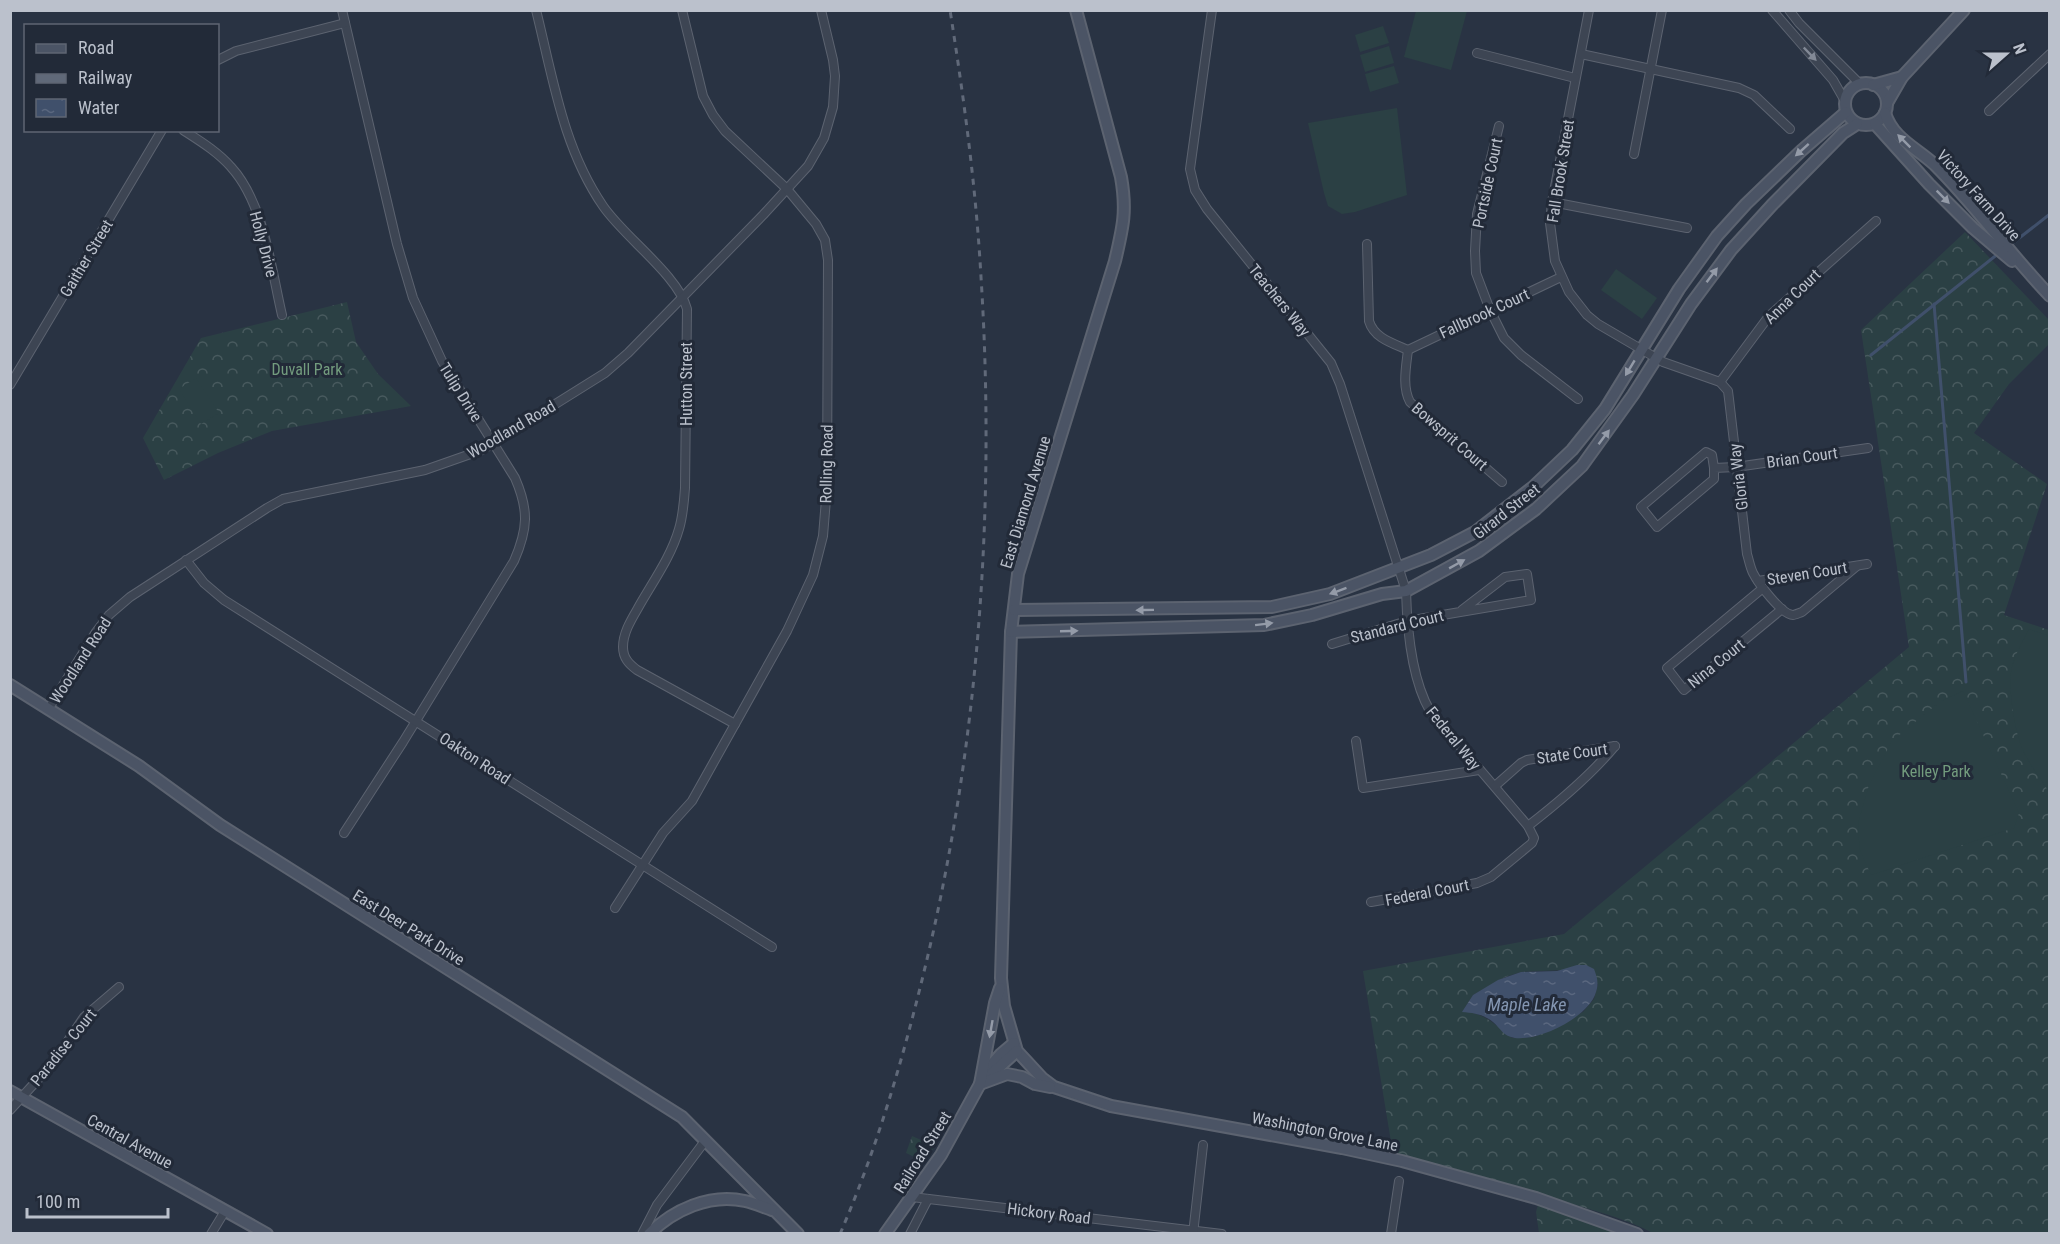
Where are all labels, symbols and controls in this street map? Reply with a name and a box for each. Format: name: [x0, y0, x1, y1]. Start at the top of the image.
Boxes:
legend: [24, 24, 219, 132]
north arrow: [1976, 24, 2036, 84]
text: Road: [78, 37, 114, 58]
text: N: [2009, 41, 2030, 57]
one-way arrow: [1803, 47, 1817, 61]
text: Railway: [78, 67, 133, 88]
text: Water: [78, 97, 120, 118]
street label: Fall Brook Street: [1543, 118, 1578, 224]
one-way arrow: [1898, 134, 1912, 148]
street label: Portside Court: [1469, 136, 1506, 230]
one-way arrow: [1795, 143, 1810, 156]
street label: Victory Farm Drive: [1933, 146, 2024, 245]
one-way arrow: [1935, 190, 1949, 204]
street label: Holly Drive: [246, 209, 281, 279]
street label: Gaither Street: [56, 216, 117, 300]
street label: Teachers Way: [1245, 260, 1315, 340]
street label: Anna Court: [1760, 265, 1825, 328]
one-way arrow: [1706, 268, 1718, 284]
street label: Fallbrook Court: [1436, 284, 1532, 343]
street label: Hutton Street: [677, 342, 696, 426]
street label: Tulip Drive: [435, 359, 486, 425]
park label: Duvall Park: [272, 360, 343, 379]
one-way arrow: [1624, 360, 1635, 376]
street label: Woodland Road: [464, 397, 559, 462]
street label: Bowsprit Court: [1408, 398, 1492, 475]
street label: Rolling Road: [816, 424, 837, 504]
one-way arrow: [1597, 430, 1609, 445]
street label: East Diamond Avenue: [996, 434, 1055, 571]
street label: Gloria Way: [1725, 442, 1752, 511]
street label: Brian Court: [1765, 443, 1839, 472]
street label: Girard Street: [1469, 479, 1544, 543]
one-way arrow: [1449, 558, 1465, 569]
street label: Steven Court: [1766, 558, 1849, 589]
one-way arrow: [1329, 587, 1347, 596]
one-way arrow: [1136, 605, 1155, 614]
street label: Standard Court: [1349, 606, 1446, 647]
street label: Woodland Road: [46, 614, 115, 707]
one-way arrow: [1255, 619, 1274, 629]
one-way arrow: [1060, 626, 1079, 635]
street label: Nina Court: [1684, 635, 1749, 692]
street label: Federal Way: [1422, 703, 1485, 774]
street label: Oakton Road: [436, 728, 514, 788]
street label: State Court: [1535, 739, 1609, 768]
park label: Kelley Park: [1901, 762, 1972, 781]
street label: Federal Court: [1384, 875, 1471, 910]
street label: East Deer Park Drive: [349, 885, 468, 969]
water label: Maple Lake: [1487, 994, 1567, 1015]
street label: Paradise Court: [27, 1005, 100, 1090]
one-way arrow: [986, 1019, 995, 1038]
street label: Railroad Street: [890, 1108, 955, 1197]
street label: Washington Grove Lane: [1250, 1108, 1400, 1155]
street label: Central Avenue: [84, 1110, 176, 1173]
scale bar: [27, 1181, 168, 1219]
text: 100 m: [36, 1191, 80, 1212]
street label: Hickory Road: [1006, 1199, 1092, 1228]

